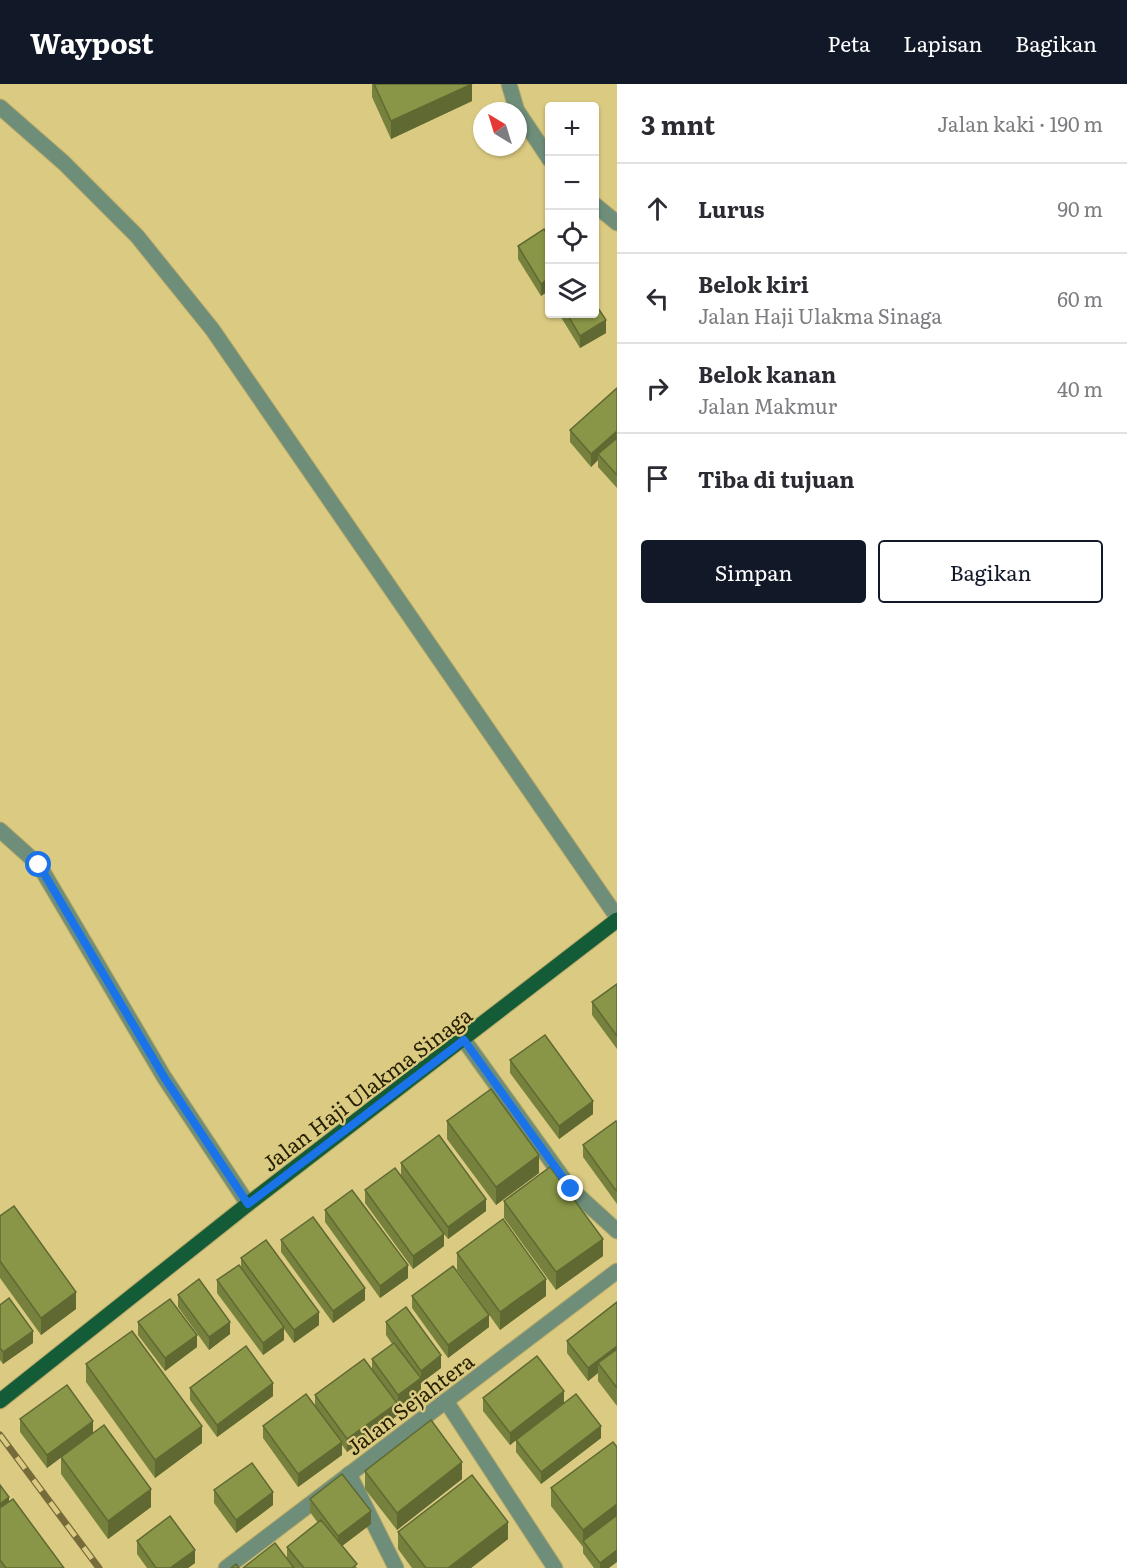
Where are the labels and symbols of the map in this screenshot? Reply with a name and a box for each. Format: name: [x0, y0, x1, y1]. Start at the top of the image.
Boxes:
north arrow: [473, 102, 527, 156]
route start: [25, 851, 51, 877]
street label: Jalan Haji Ulakma Sinaga: [254, 998, 478, 1177]
route end: [557, 1175, 583, 1201]
street label: Jalan Sejahtera: [339, 1344, 480, 1461]

